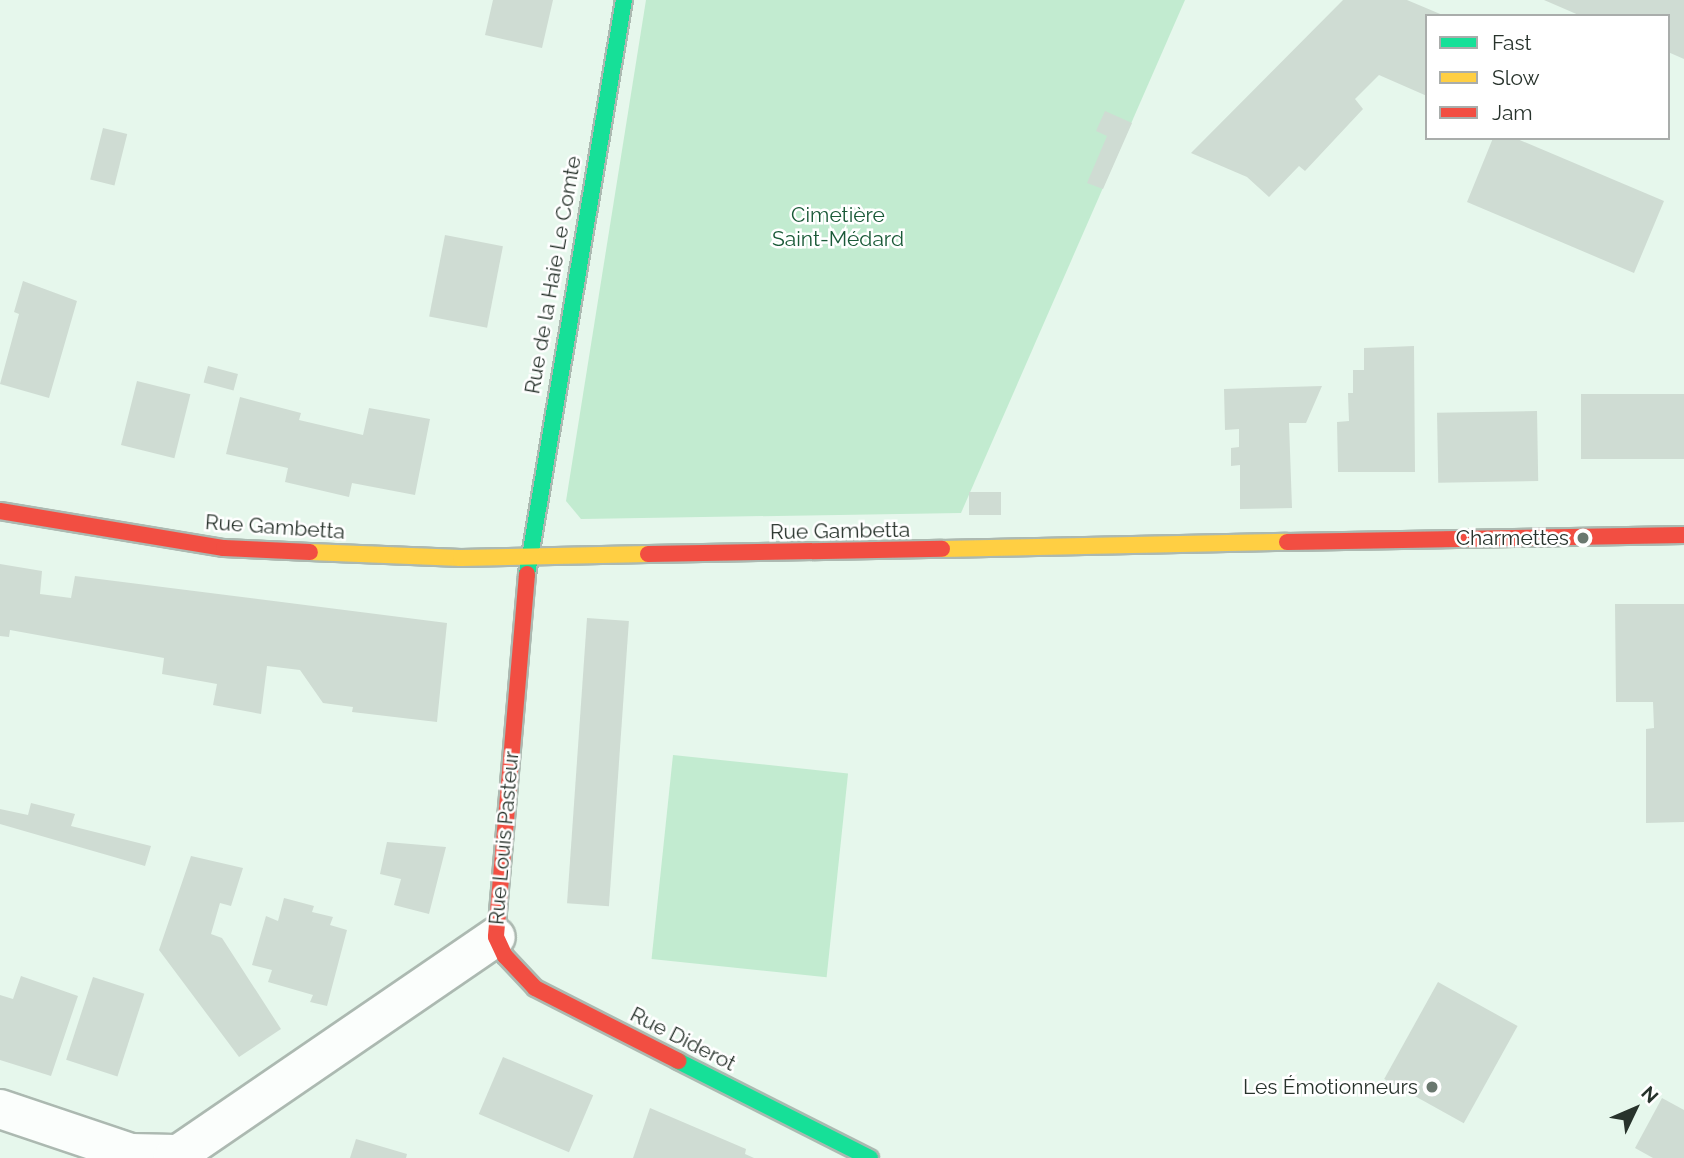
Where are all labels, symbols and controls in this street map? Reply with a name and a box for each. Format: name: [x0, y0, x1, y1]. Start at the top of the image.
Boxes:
legend: [1425, 14, 1670, 140]
text: Fast: [1492, 30, 1532, 55]
text: Slow: [1492, 65, 1540, 90]
text: Jam: [1492, 100, 1533, 125]
street label: Rue de la Haie Le Comte: [520, 154, 586, 396]
park label: Cimetière Saint-Médard: [772, 202, 904, 252]
street label: Rue Gambetta: [204, 510, 346, 544]
street label: Rue Gambetta: [770, 517, 910, 545]
place label: Charmettes: [1456, 525, 1569, 551]
marker: Charmettes: [1575, 530, 1591, 546]
street label: Rue Louis Pasteur: [484, 750, 524, 926]
street label: Rue Diderot: [626, 1002, 740, 1076]
place label: Les Émotionneurs: [1243, 1074, 1418, 1100]
north arrow: [1600, 1074, 1670, 1144]
marker: Les Émotionneurs: [1424, 1079, 1440, 1095]
text: N: [1637, 1082, 1663, 1107]

